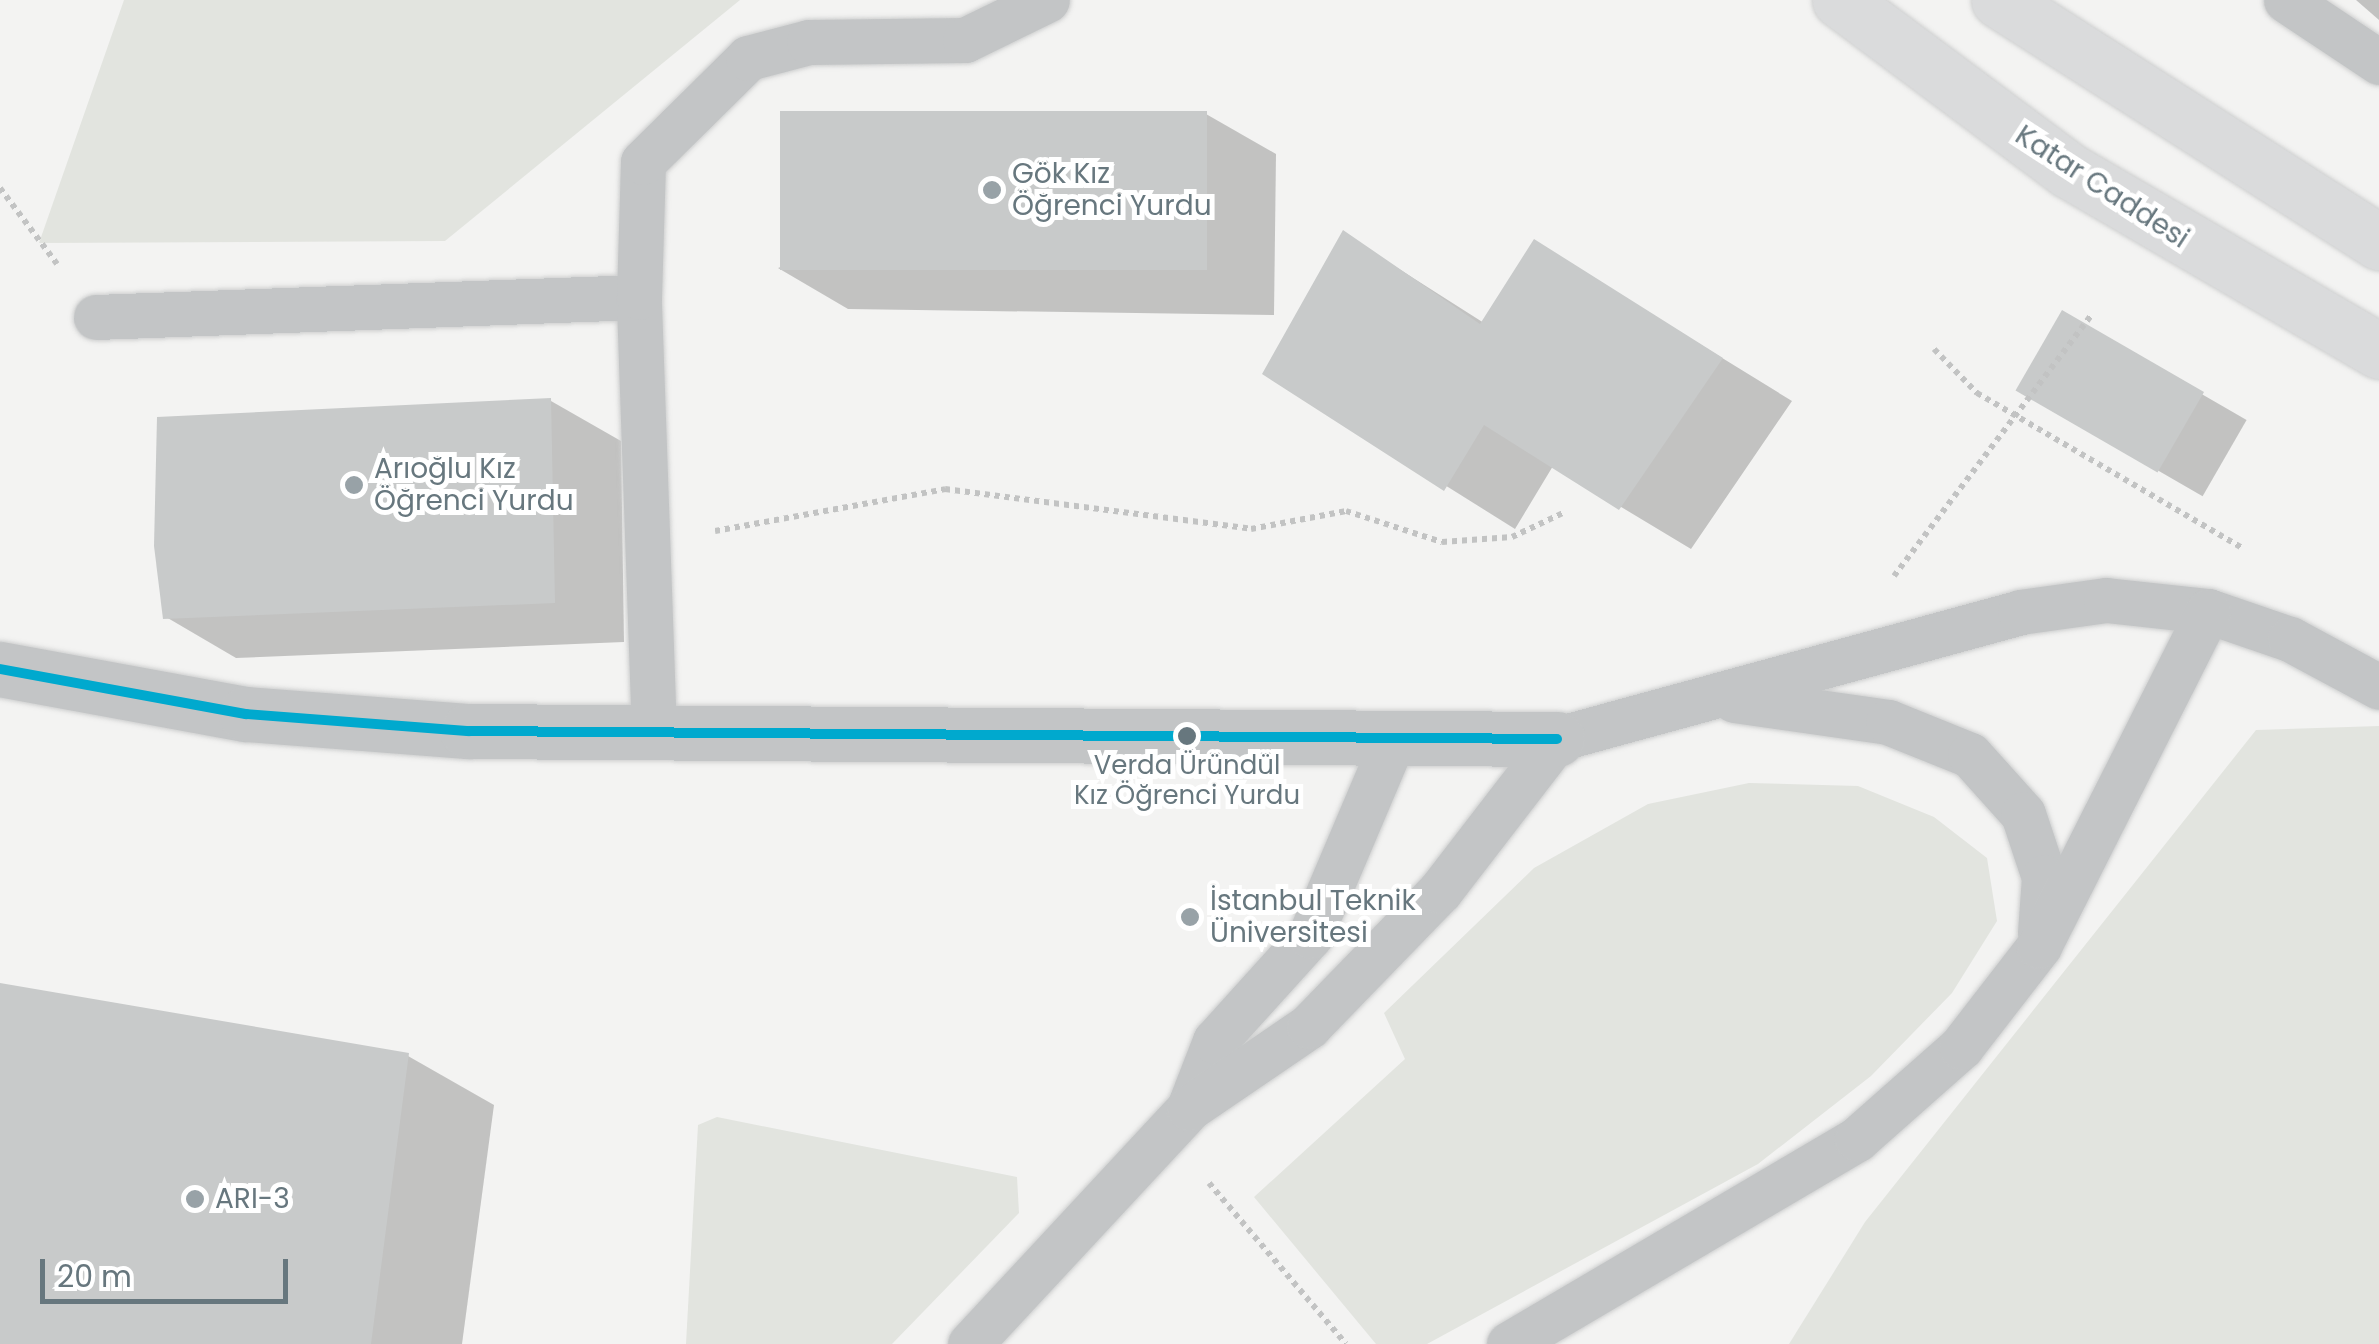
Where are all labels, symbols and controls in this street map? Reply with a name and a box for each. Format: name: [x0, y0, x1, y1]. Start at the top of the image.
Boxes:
street label: Katar Caddesi: [2009, 118, 2195, 256]
place label: Gök Kız Öğrenci Yurdu: [1012, 157, 1212, 223]
marker: Gök Kız Öğrenci Yurdu: [981, 179, 1003, 201]
place label: Arıoğlu Kız Öğrenci Yurdu: [374, 452, 574, 518]
marker: Arıoğlu Kız Öğrenci Yurdu: [343, 474, 365, 496]
marker: Verda Üründül Kız Öğrenci Yurdu: [1177, 726, 1197, 746]
place label: Verda Üründül Kız Öğrenci Yurdu: [1074, 750, 1300, 811]
place label: İstanbul Teknik Üniversitesi: [1210, 884, 1416, 950]
marker: İstanbul Teknik Üniversitesi: [1179, 906, 1201, 928]
place label: ARI-3: [215, 1182, 290, 1216]
marker: ARI-3: [184, 1188, 206, 1210]
scale bar: [45, 1239, 292, 1301]
text: 20 m: [57, 1255, 132, 1298]

